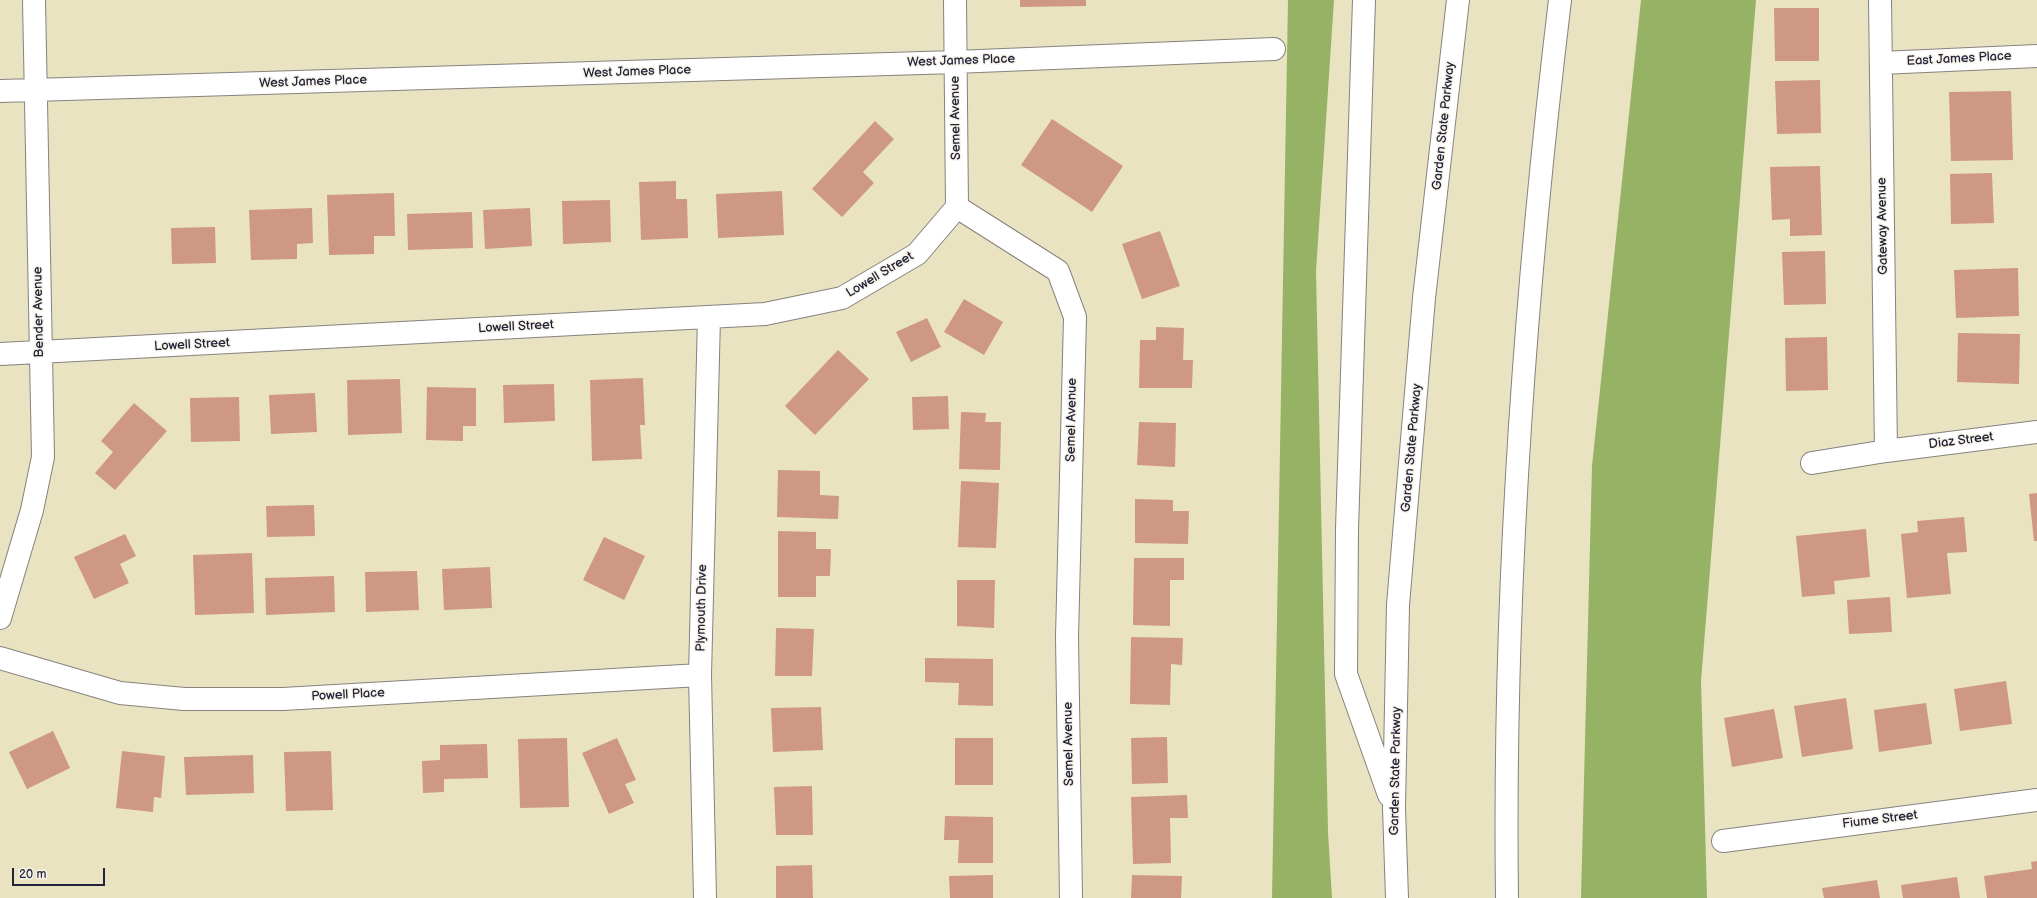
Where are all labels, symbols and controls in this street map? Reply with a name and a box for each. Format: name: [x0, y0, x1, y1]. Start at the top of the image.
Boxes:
street label: East James Place: [1906, 48, 2012, 70]
street label: West James Place: [907, 51, 1015, 71]
street label: Garden State Parkway: [1429, 61, 1459, 191]
street label: West James Place: [583, 62, 691, 82]
street label: West James Place: [259, 72, 367, 92]
street label: Semel Avenue: [947, 76, 965, 160]
street label: Gateway Avenue: [1874, 177, 1892, 275]
street label: Lowell Street: [844, 249, 916, 301]
street label: Bender Avenue: [30, 266, 48, 358]
street label: Lowell Street: [478, 317, 554, 337]
street label: Lowell Street: [154, 335, 230, 355]
street label: Semel Avenue: [1063, 378, 1081, 462]
street label: Garden State Parkway: [1399, 383, 1425, 513]
street label: Diaz Street: [1928, 429, 1994, 453]
street label: Plymouth Drive: [693, 564, 711, 652]
street label: Powell Place: [311, 685, 385, 705]
street label: Semel Avenue: [1060, 702, 1078, 786]
street label: Garden State Parkway: [1387, 706, 1405, 836]
street label: Fiume Street: [1841, 808, 1919, 832]
scale bar: [14, 860, 107, 886]
text: 20 m: [19, 867, 46, 882]

